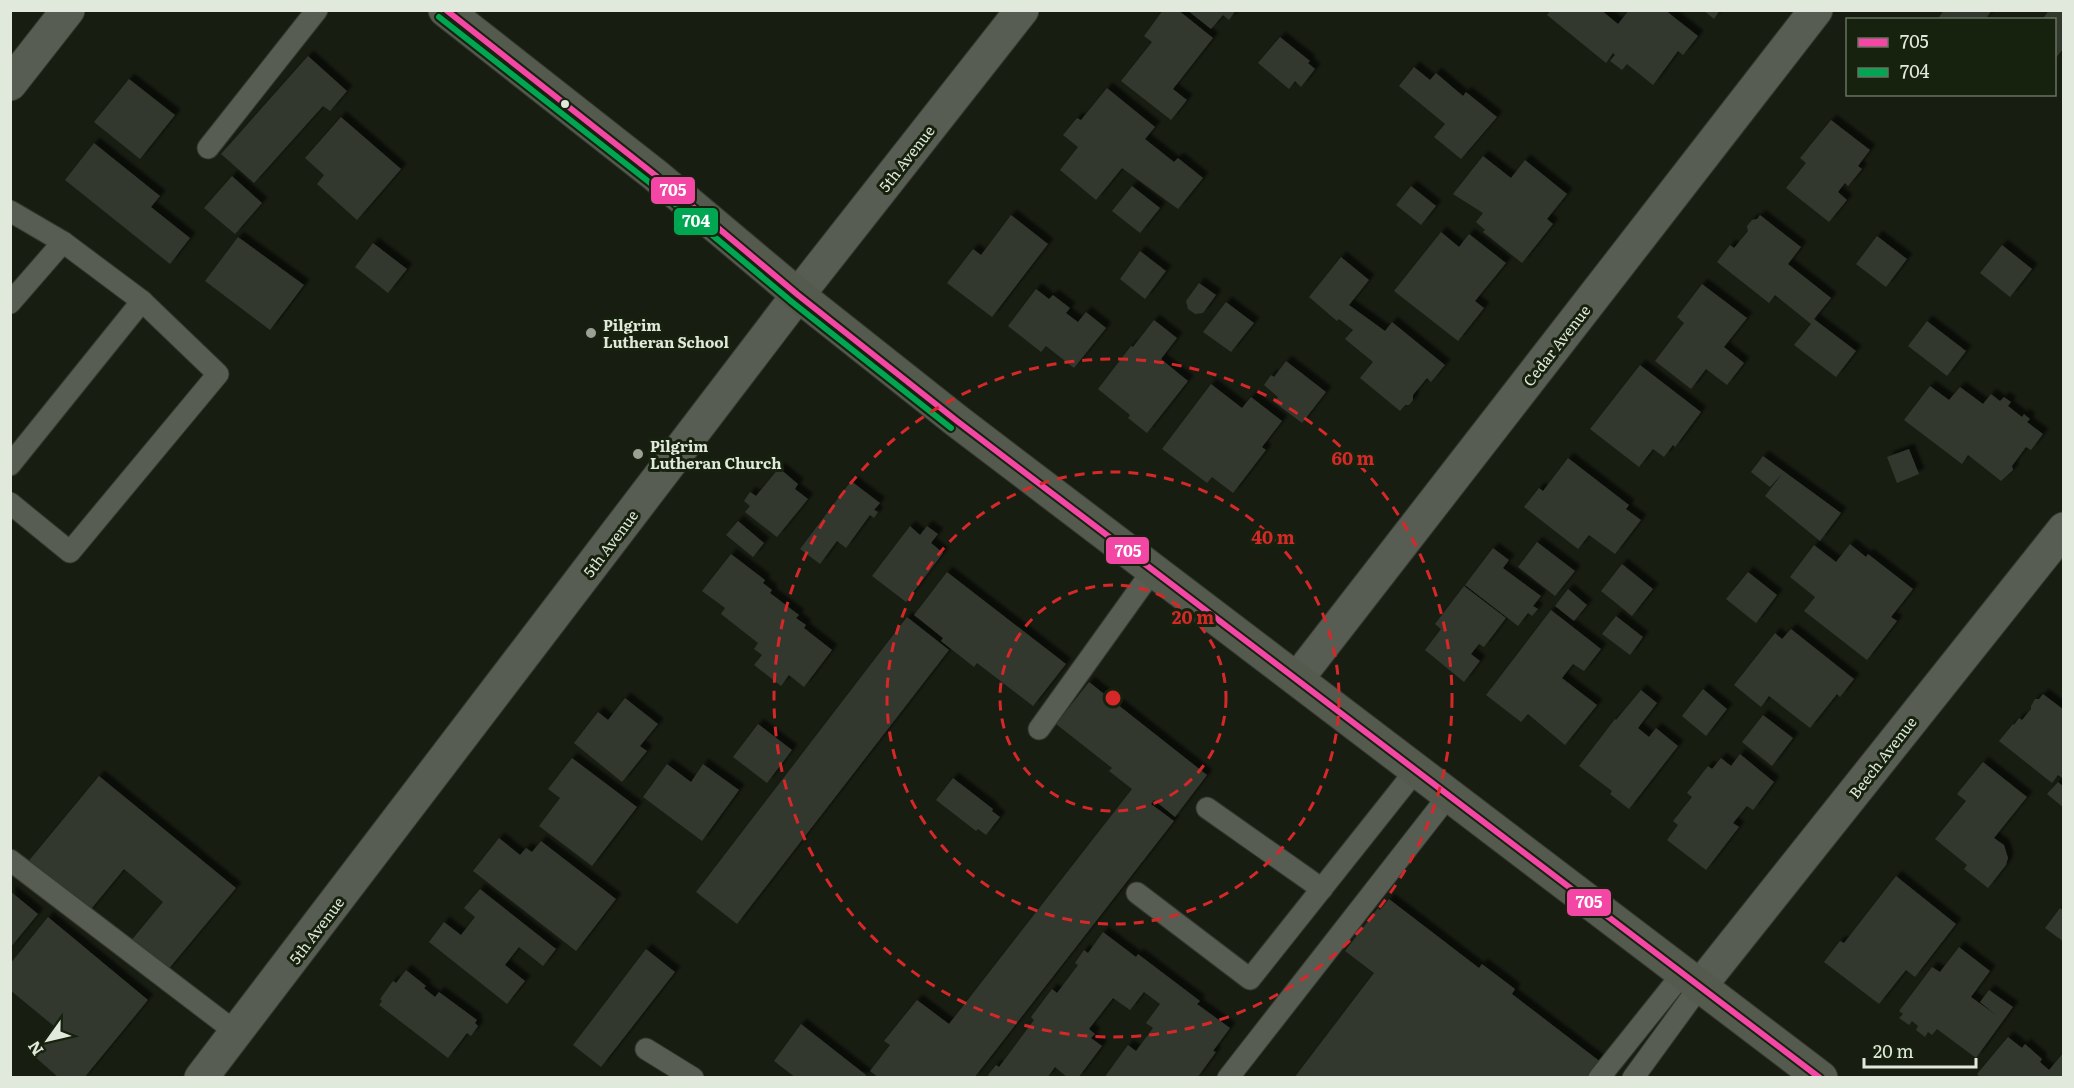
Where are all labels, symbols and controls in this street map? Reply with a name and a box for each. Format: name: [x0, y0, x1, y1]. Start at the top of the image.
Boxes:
legend: [1846, 18, 2056, 96]
text: 705: [1900, 27, 1929, 54]
text: 704: [1900, 57, 1930, 84]
unlabelled marker: [559, 98, 571, 110]
street label: 5th Avenue: [873, 120, 940, 196]
line badge: 705: [650, 176, 696, 205]
text: 705: [659, 177, 687, 201]
line badge: 704: [673, 207, 719, 236]
text: 704: [682, 208, 710, 232]
street label: Cedar Avenue: [1517, 299, 1595, 391]
place label: Pilgrim Lutheran School: [603, 313, 730, 353]
marker: Pilgrim Lutheran School: [584, 326, 598, 340]
place label: Pilgrim Lutheran Church: [650, 434, 782, 474]
text: 60 m: [1331, 444, 1375, 471]
marker: Pilgrim Lutheran Church: [631, 447, 645, 461]
street label: 5th Avenue: [577, 504, 643, 582]
text: 40 m: [1251, 523, 1295, 550]
line badge: 705: [1105, 536, 1150, 565]
text: 705: [1114, 538, 1142, 562]
text: 20 m: [1172, 603, 1214, 630]
centre of rings: [1103, 688, 1123, 708]
street label: Beech Avenue: [1843, 711, 1921, 803]
line badge: 705: [1566, 888, 1612, 917]
text: 705: [1575, 889, 1603, 913]
street label: 5th Avenue: [283, 891, 349, 969]
north arrow: [18, 1010, 78, 1070]
scale bar: [1864, 1031, 1976, 1069]
text: N: [21, 1037, 48, 1061]
text: 20 m: [1873, 1037, 1914, 1064]

